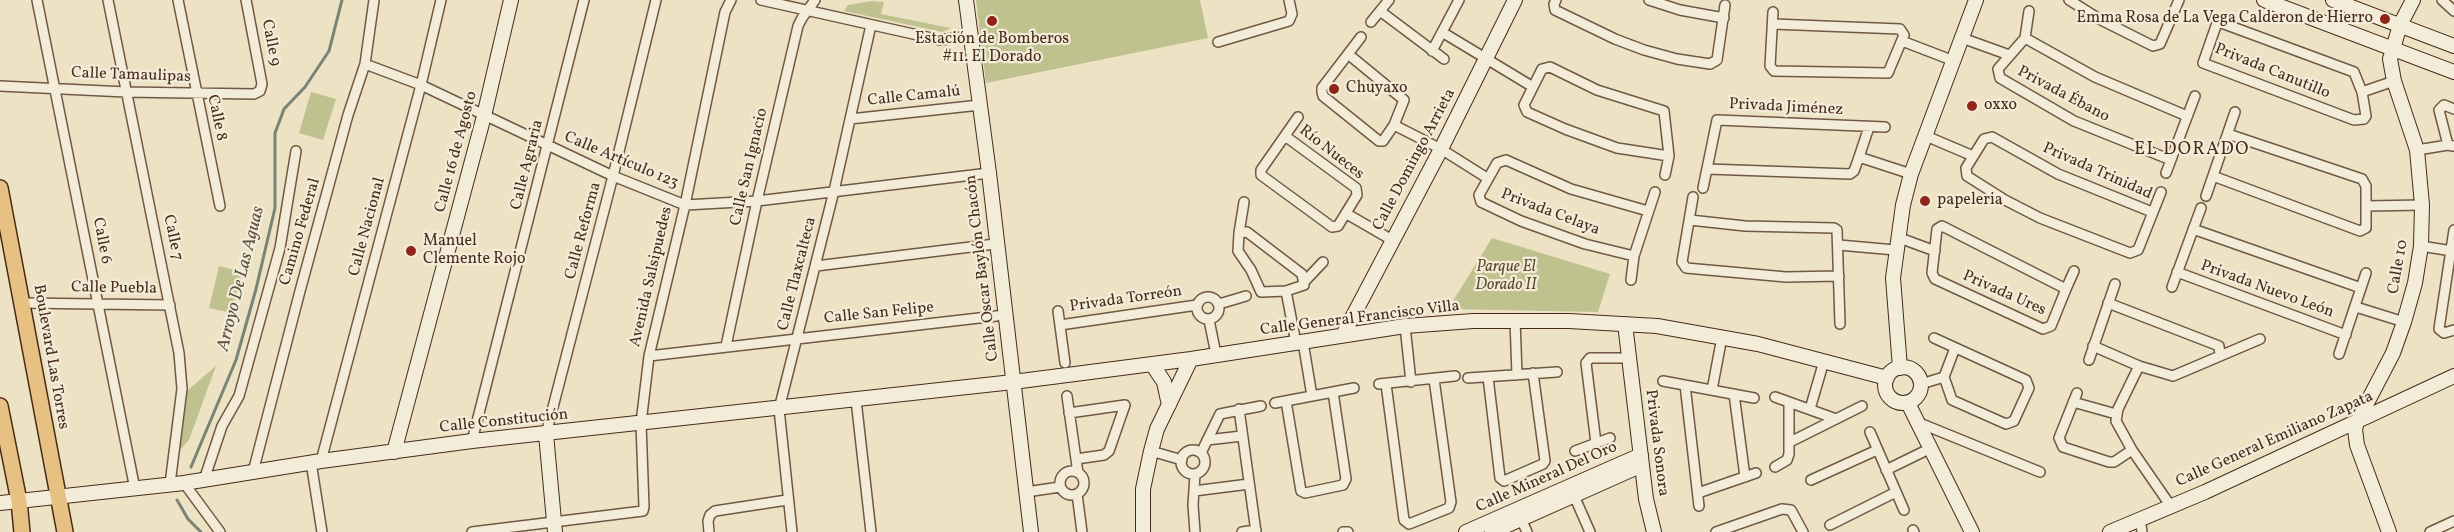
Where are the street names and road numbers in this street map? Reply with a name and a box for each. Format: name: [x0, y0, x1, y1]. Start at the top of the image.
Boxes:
street label: Calle 9: [256, 18, 284, 68]
street label: Privada Canutillo: [2211, 40, 2333, 104]
street label: Privada Ébano: [2014, 63, 2112, 127]
street label: Calle Tamaulipas: [71, 64, 191, 88]
street label: Calle Camalú: [867, 83, 961, 111]
street label: Calle Domingo Arrieta: [1369, 86, 1461, 234]
street label: Calle 16 de Agosto: [432, 89, 482, 215]
street label: Calle 8: [202, 93, 230, 143]
street label: Privada Jiménez: [1728, 95, 1844, 121]
street label: Calle San Ignacio: [727, 106, 773, 228]
street label: Calle Agraria: [508, 118, 548, 212]
street label: Río Nueces: [1295, 122, 1367, 184]
street label: Calle Artículo 123: [561, 128, 681, 194]
street label: Privada Trinidad: [2039, 139, 2155, 205]
street label: Calle Oscar Baylón Chacón: [962, 174, 1004, 362]
street label: Camino Federal: [277, 176, 325, 288]
street label: Calle Nacional: [346, 176, 390, 278]
street label: Calle Reforma: [562, 180, 606, 282]
street label: Privada Celaya: [1498, 185, 1602, 241]
street label: Avenida Salsipuedes: [627, 205, 677, 349]
street label: Calle 7: [158, 213, 186, 263]
street label: Calle Tlaxcalteca: [775, 215, 821, 333]
street label: Calle 6: [87, 216, 115, 266]
street label: Calle 10: [2385, 238, 2413, 296]
street label: Privada Nuevo León: [2198, 257, 2336, 323]
street label: Privada Ures: [1959, 267, 2049, 321]
street label: Calle Puebla: [71, 279, 157, 299]
street label: Boulevard Las Torres: [28, 283, 72, 431]
street label: Privada Torreón: [1069, 283, 1183, 317]
street label: Calle General Francisco Villa: [1259, 297, 1461, 341]
street label: Calle San Felipe: [823, 299, 935, 329]
street label: Privada Sonora: [1640, 388, 1672, 498]
street label: Calle General Emiliano Zapata: [2173, 388, 2377, 492]
street label: Calle Constitución: [439, 406, 569, 438]
street label: Calle Mineral Del Oro: [1473, 438, 1621, 518]

